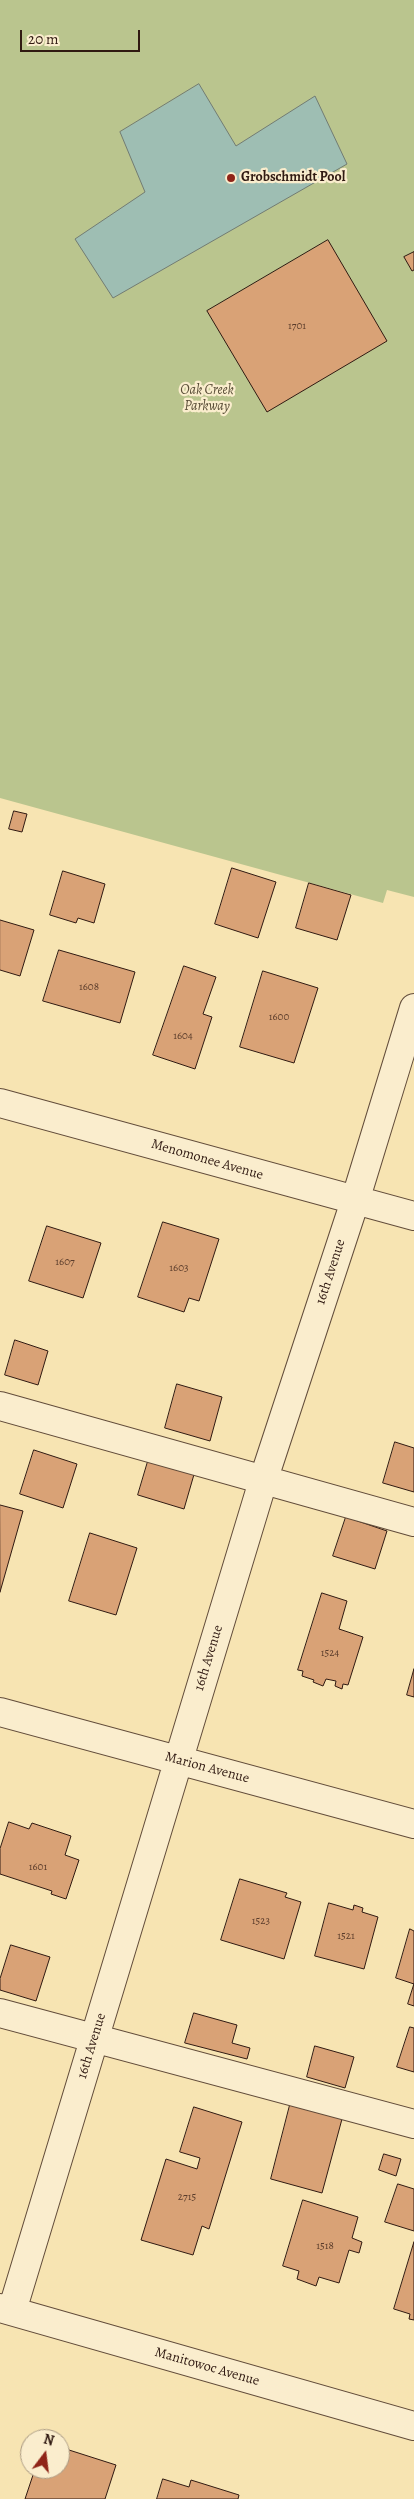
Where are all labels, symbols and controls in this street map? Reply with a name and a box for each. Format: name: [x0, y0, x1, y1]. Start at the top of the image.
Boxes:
scale bar: [22, 20, 142, 52]
text: 20 m: [28, 29, 59, 49]
place label: Grobschmidt Pool: [241, 170, 345, 186]
marker: Grobschmidt Pool: [225, 172, 237, 184]
house number: 1701: [288, 319, 306, 333]
park label: Oak Creek Parkway: [180, 383, 234, 416]
house number: 1608: [79, 980, 99, 994]
house number: 1600: [269, 1010, 289, 1024]
house number: 1604: [173, 1029, 193, 1043]
street label: Menomonee Avenue: [149, 1136, 265, 1184]
street label: 16th Avenue: [313, 1237, 349, 1307]
house number: 1607: [55, 1255, 75, 1269]
house number: 1603: [169, 1261, 189, 1275]
street label: 16th Avenue: [191, 1623, 227, 1693]
house number: 1524: [321, 1646, 339, 1660]
street label: Marion Avenue: [163, 1749, 251, 1787]
house number: 1601: [29, 1860, 47, 1874]
house number: 1523: [252, 1914, 270, 1928]
house number: 1521: [337, 1929, 355, 1943]
street label: 16th Avenue: [74, 2011, 110, 2081]
house number: 2715: [178, 2190, 196, 2204]
house number: 1518: [316, 2239, 334, 2253]
street label: Manitowoc Avenue: [153, 2344, 261, 2390]
north arrow: [20, 2429, 70, 2479]
text: N: [41, 2429, 56, 2450]

